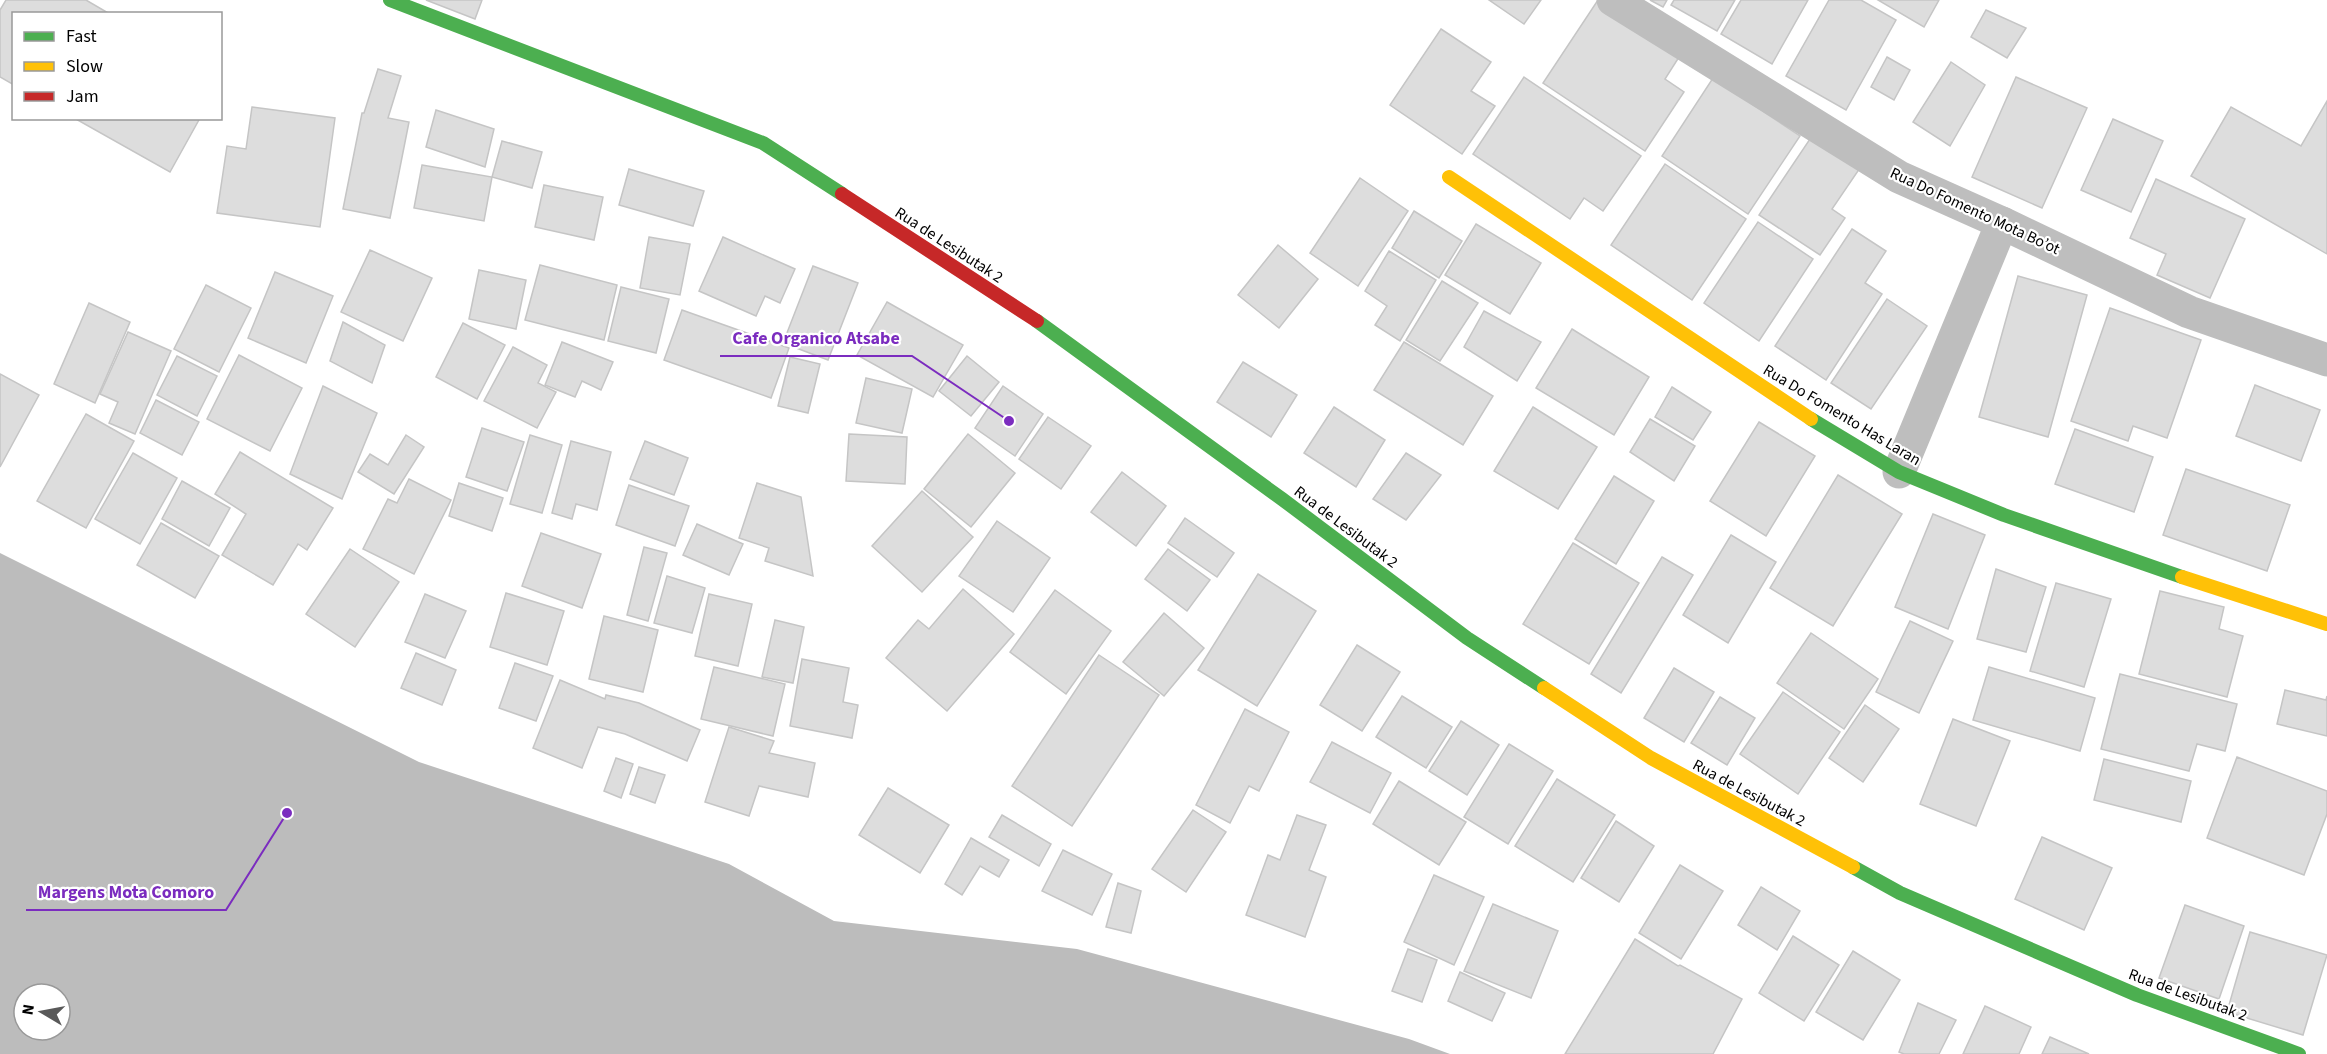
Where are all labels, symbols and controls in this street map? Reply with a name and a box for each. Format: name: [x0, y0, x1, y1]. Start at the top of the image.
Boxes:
legend: [12, 12, 222, 120]
text: Fast: [66, 24, 97, 49]
text: Slow: [66, 54, 103, 79]
text: Jam: [66, 84, 99, 109]
street label: Rua Do Fomento Mota Bo’ot: [1886, 162, 2064, 260]
street label: Rua de Lesibutak 2: [891, 202, 1007, 288]
callout: Cafe Organico Atsabe: [720, 320, 912, 356]
text: Cafe Organico Atsabe: [732, 326, 900, 351]
street label: Rua Do Fomento Has Laran: [1759, 359, 1925, 471]
street label: Rua de Lesibutak 2: [1289, 481, 1403, 573]
street label: Rua de Lesibutak 2: [1689, 754, 1809, 832]
callout: Margens Mota Comoro: [26, 874, 226, 910]
text: Margens Mota Comoro: [38, 880, 214, 905]
street label: Rua de Lesibutak 2: [2125, 963, 2251, 1027]
north arrow: [12, 982, 72, 1042]
text: N: [16, 1002, 40, 1017]

